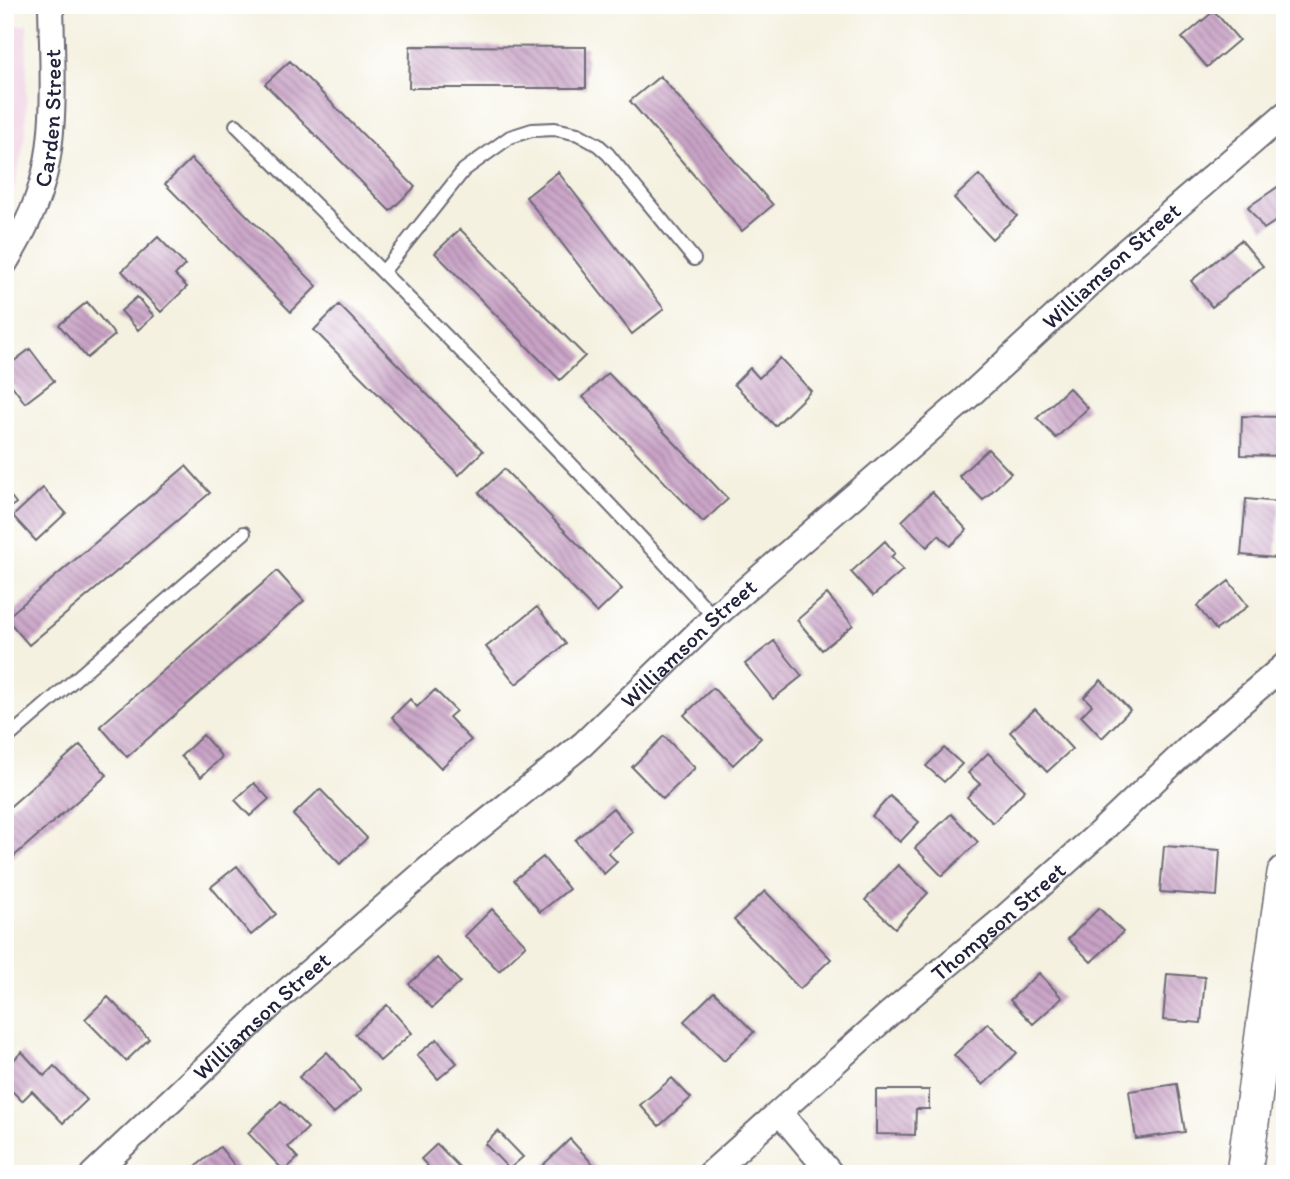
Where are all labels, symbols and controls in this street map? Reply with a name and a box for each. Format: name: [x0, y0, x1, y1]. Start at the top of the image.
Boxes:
street label: Carden Street: [28, 48, 67, 190]
street label: Williamson Street: [1036, 196, 1187, 335]
street label: Williamson Street: [614, 572, 762, 714]
street label: Thompson Street: [925, 856, 1071, 987]
street label: Williamson Street: [187, 946, 336, 1086]

